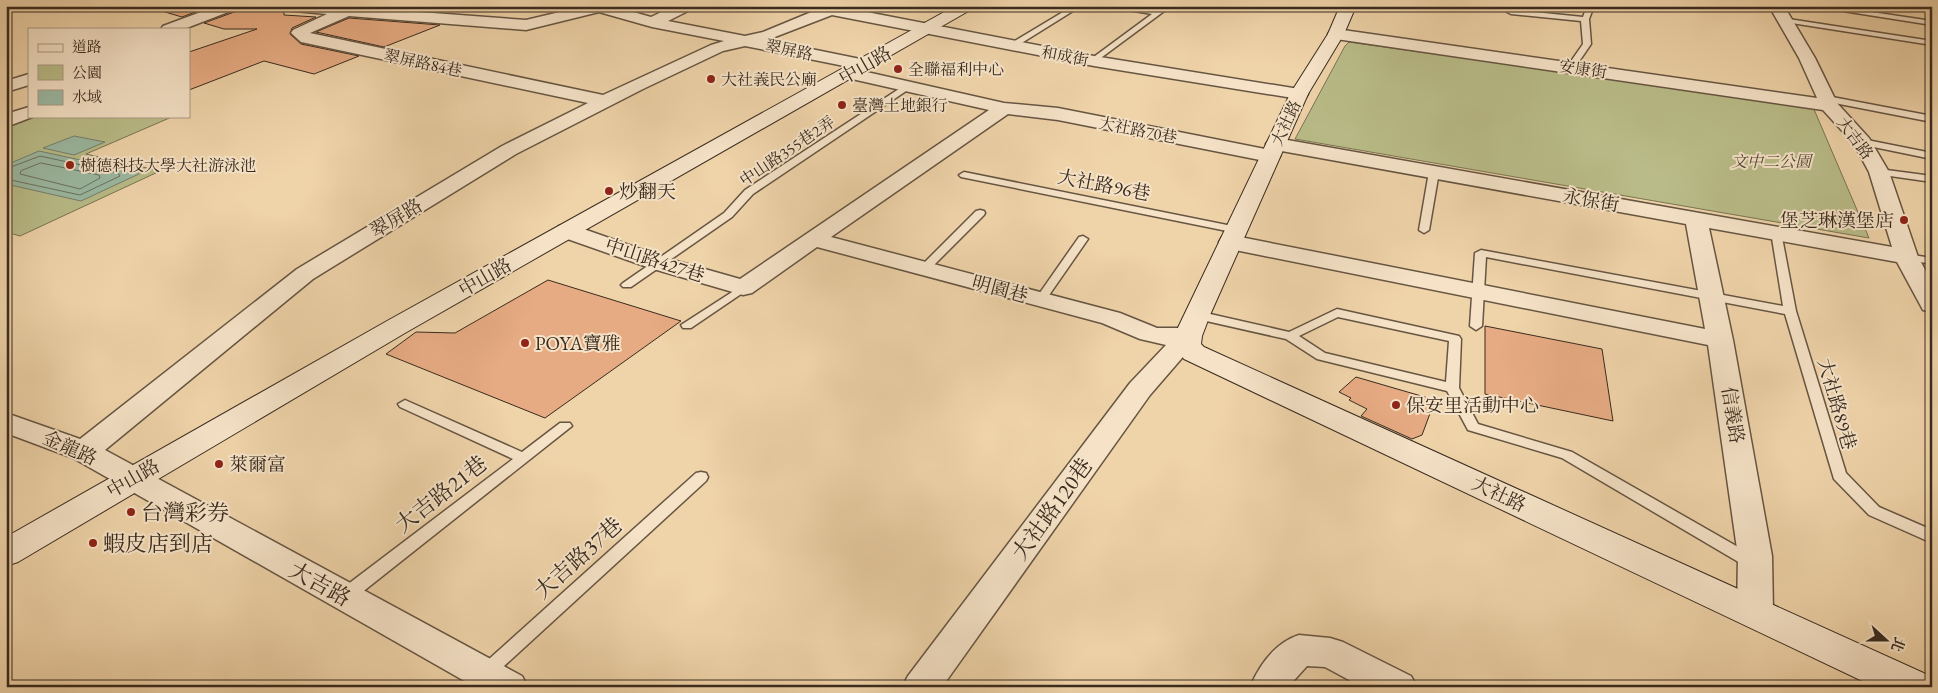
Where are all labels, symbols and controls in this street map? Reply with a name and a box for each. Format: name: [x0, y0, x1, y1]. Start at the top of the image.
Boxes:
legend: [28, 28, 190, 118]
street label: 翠屏路: [763, 35, 815, 65]
text: 道路: [72, 37, 102, 56]
street label: 中山路: [834, 40, 896, 90]
street label: 和成街: [1039, 41, 1091, 71]
street label: 翠屏路84巷: [382, 44, 464, 82]
street label: 安康街: [1558, 55, 1608, 83]
place label: 全聯福利中心: [908, 59, 1004, 80]
text: 公園: [72, 63, 102, 82]
marker: 全聯福利中心: [892, 63, 904, 75]
place label: 大社義民公廟: [721, 69, 817, 90]
marker: 大社義民公廟: [705, 73, 717, 85]
text: 水域: [72, 87, 102, 106]
place label: 臺灣土地銀行: [852, 95, 948, 116]
street label: 大社路: [1266, 97, 1306, 149]
marker: 臺灣土地銀行: [836, 99, 848, 111]
street label: 中山路355巷2弄: [735, 111, 839, 191]
street label: 大社路70巷: [1097, 112, 1179, 148]
street label: 大吉路: [1832, 113, 1878, 163]
park label: 文中二公園: [1731, 151, 1814, 172]
place label: 樹德科技大學大社游泳池: [80, 155, 256, 176]
marker: 樹德科技大學大社游泳池: [64, 159, 76, 171]
street label: 大社路96巷: [1055, 164, 1153, 206]
place label: 炒翻天: [619, 179, 676, 204]
street label: 永保街: [1561, 183, 1621, 217]
marker: 炒翻天: [603, 185, 615, 197]
street label: 翠屏路: [365, 193, 427, 243]
place label: 堡芝琳漢堡店: [1780, 208, 1894, 233]
marker: 堡芝琳漢堡店: [1898, 214, 1910, 226]
street label: 中山路427巷: [602, 232, 708, 288]
street label: 中山路: [454, 252, 516, 302]
street label: 明園巷: [969, 270, 1031, 308]
place label: POYA寶雅: [535, 331, 621, 356]
marker: POYA寶雅: [519, 337, 531, 349]
street label: 大社路89巷: [1812, 355, 1862, 453]
street label: 信義路: [1716, 385, 1750, 445]
place label: 保安里活動中心: [1406, 393, 1539, 418]
marker: 保安里活動中心: [1390, 399, 1402, 411]
street label: 金龍路: [39, 425, 101, 471]
street label: 大吉路21巷: [389, 449, 493, 539]
place label: 萊爾富: [229, 452, 286, 477]
street label: 大社路120巷: [1005, 452, 1099, 566]
street label: 中山路: [102, 453, 164, 503]
marker: 萊爾富: [213, 458, 225, 470]
street label: 大社路: [1468, 471, 1530, 517]
place label: 台灣彩券: [141, 498, 229, 527]
marker: 台灣彩券: [125, 506, 137, 518]
street label: 大吉路37巷: [528, 511, 628, 605]
place label: 蝦皮店到店: [103, 529, 213, 558]
marker: 蝦皮店到店: [87, 537, 99, 549]
street label: 大吉路: [284, 555, 356, 613]
north arrow: [1860, 616, 1910, 666]
text: 北: [1887, 635, 1909, 654]

